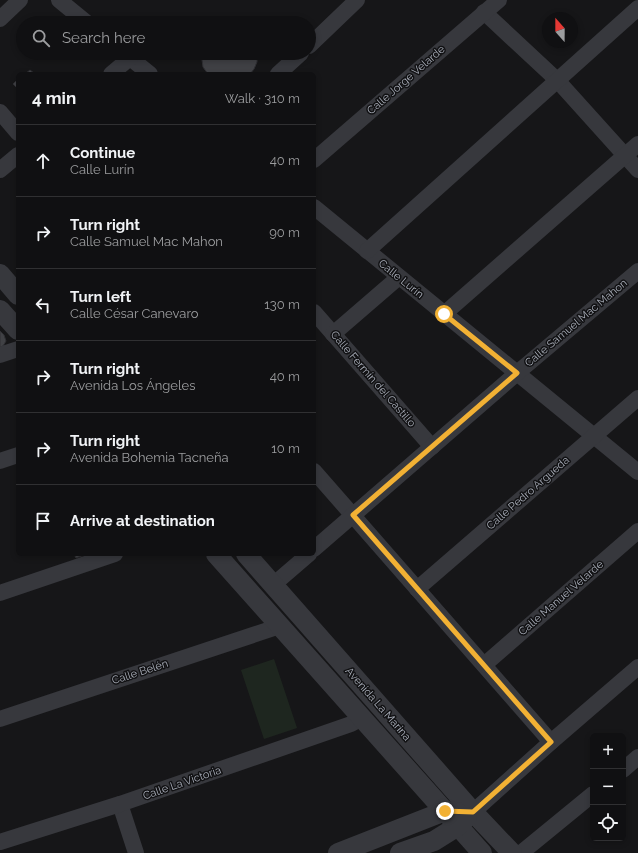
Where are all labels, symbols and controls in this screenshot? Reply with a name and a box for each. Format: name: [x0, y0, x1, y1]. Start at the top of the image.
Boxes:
north arrow: [542, 12, 578, 48]
search box: [16, 16, 316, 60]
icon: search: [30, 27, 52, 49]
text: Search here: [62, 29, 145, 47]
street label: Calle Jorge Velarde: [364, 42, 448, 117]
text: 4 min: [32, 88, 76, 108]
text: Walk · 310 m: [225, 91, 300, 106]
text: Continue: [70, 144, 135, 162]
icon: ahead: [32, 150, 54, 172]
text: 40 m: [270, 153, 300, 168]
text: Calle Lurín: [70, 162, 134, 177]
text: Turn right: [70, 216, 140, 234]
icon: right: [32, 222, 54, 244]
text: 90 m: [269, 225, 300, 240]
text: Calle Samuel Mac Mahon: [70, 234, 223, 249]
street label: Calle Lurín: [376, 257, 426, 301]
street label: Calle Samuel Mac Mahon: [522, 276, 630, 370]
text: Turn left: [70, 288, 131, 306]
icon: left: [32, 294, 54, 316]
text: 130 m: [264, 297, 300, 312]
route start: [435, 305, 453, 323]
text: Calle César Canevaro: [70, 306, 198, 321]
street label: Calle Fermín del Castillo: [328, 328, 419, 430]
text: Turn right: [70, 360, 140, 378]
icon: right: [32, 366, 54, 388]
text: 40 m: [270, 369, 300, 384]
text: Avenida Los Ángeles: [70, 378, 195, 393]
text: Turn right: [70, 432, 140, 450]
icon: right: [32, 438, 54, 460]
text: 10 m: [271, 441, 300, 456]
text: Avenida Bohemia Tacneña: [70, 450, 229, 465]
street label: Calle Pedro Argueda: [484, 454, 572, 532]
icon: arrive: [32, 510, 54, 532]
text: Arrive at destination: [70, 512, 215, 530]
street label: Calle Manuel Velarde: [516, 557, 606, 638]
street label: Calle Belén: [110, 657, 170, 687]
street label: Avenida La Marina: [343, 665, 413, 743]
map controls: [590, 733, 626, 841]
button: +: [590, 733, 626, 769]
street label: Calle La Victoria: [141, 764, 223, 802]
button: −: [590, 769, 626, 805]
route end: [436, 802, 454, 820]
button: locate: [590, 805, 626, 841]

